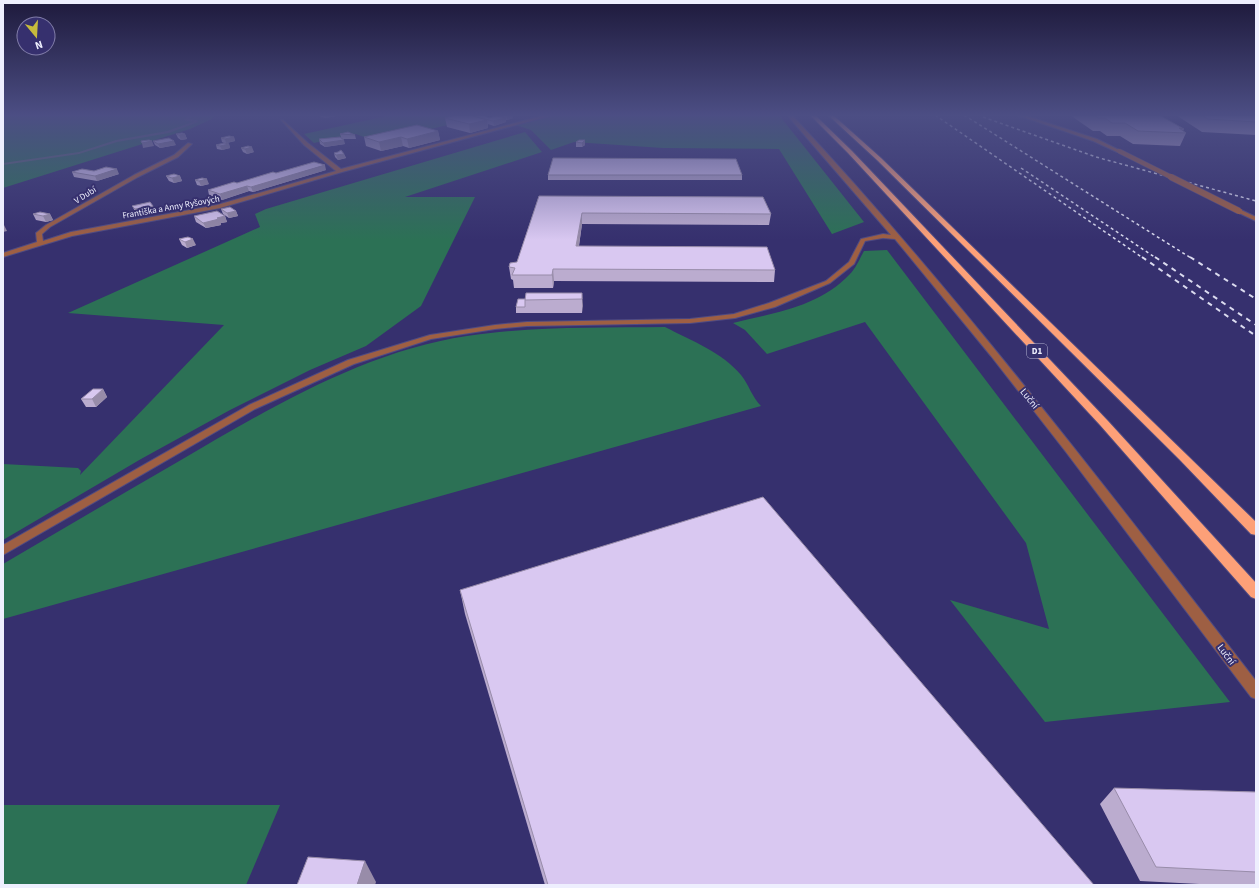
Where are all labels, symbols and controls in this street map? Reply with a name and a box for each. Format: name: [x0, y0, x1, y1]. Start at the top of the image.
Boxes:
north arrow: [16, 16, 56, 56]
text: N: [33, 37, 45, 53]
street label: V Dubí: [72, 183, 100, 207]
street label: Františka a Anny Ryšových: [121, 192, 221, 222]
road number: D1: [1027, 344, 1047, 358]
street label: Luční: [1017, 385, 1042, 412]
street label: Luční: [1214, 641, 1239, 668]

